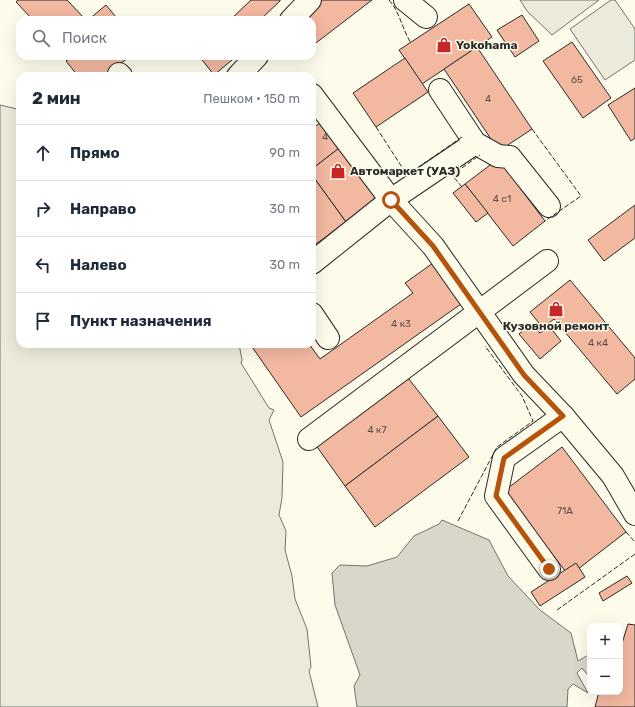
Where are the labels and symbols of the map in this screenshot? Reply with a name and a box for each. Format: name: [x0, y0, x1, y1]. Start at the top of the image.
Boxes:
shop icon: Yokohama: [435, 36, 453, 54]
place label: Yokohama: [456, 38, 517, 52]
house number: 65: [571, 74, 583, 86]
house number: 4: [485, 93, 491, 105]
house number: 4: [322, 131, 328, 143]
shop icon: Автомаркет (УАЗ): [329, 162, 347, 180]
place label: Автомаркет (УАЗ): [350, 164, 460, 178]
route start: [382, 191, 400, 209]
house number: 4 с1: [493, 193, 511, 205]
shop icon: Кузовной ремонт: [547, 300, 565, 318]
house number: 4 к3: [391, 318, 411, 330]
place label: Кузовной ремонт: [503, 319, 610, 333]
house number: 4 к4: [588, 337, 608, 349]
house number: 4 к7: [367, 424, 387, 436]
house number: 71А: [557, 505, 573, 517]
route end: [540, 560, 558, 578]

